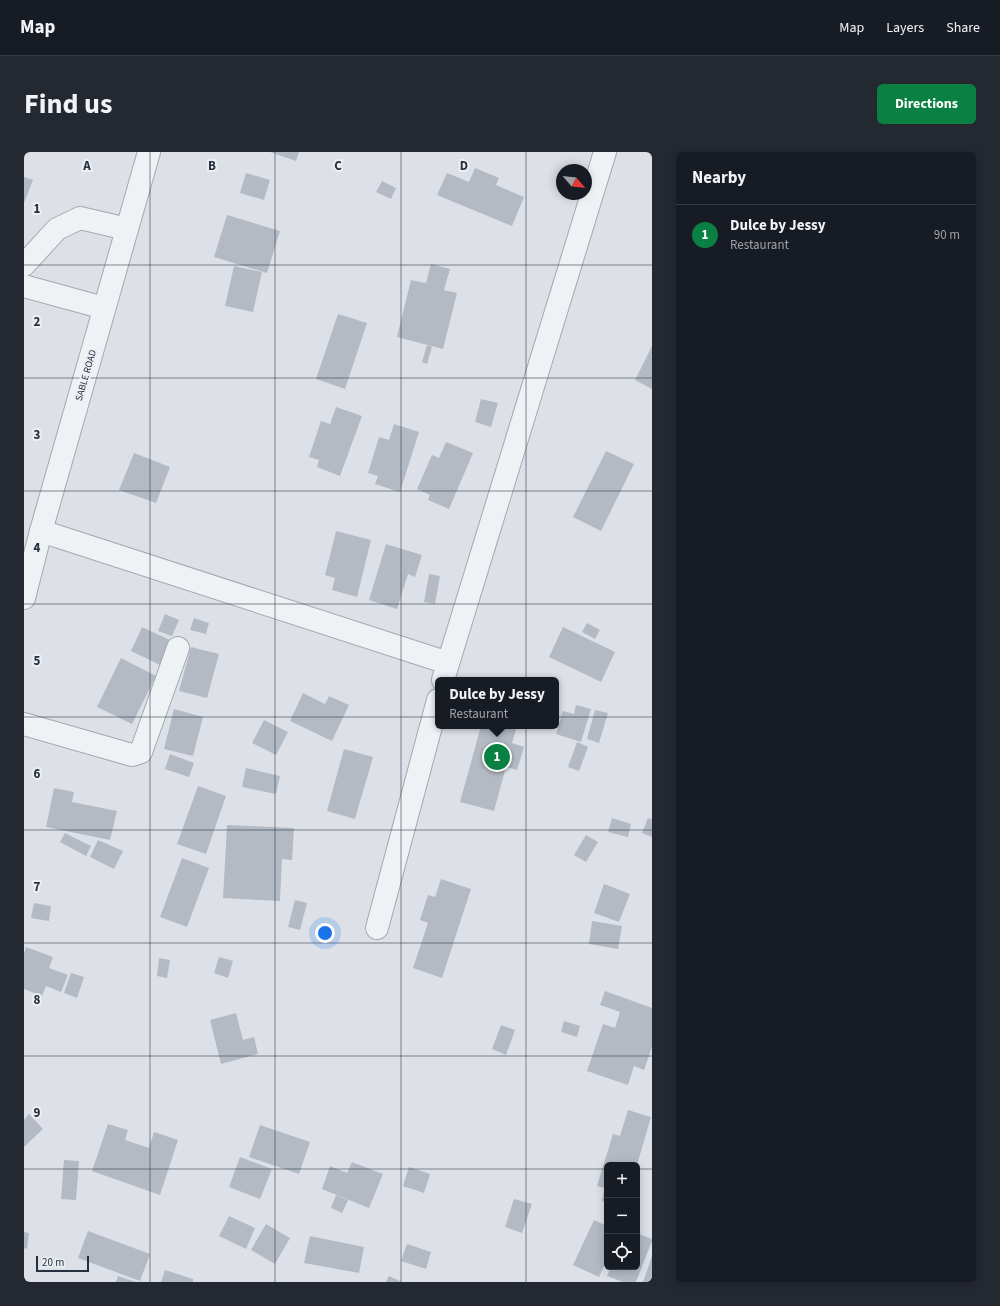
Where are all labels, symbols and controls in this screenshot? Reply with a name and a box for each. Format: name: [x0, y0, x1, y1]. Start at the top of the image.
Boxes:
text: Map: [20, 14, 55, 41]
text: Map: [839, 18, 864, 38]
text: Layers: [886, 18, 924, 38]
text: Share: [946, 18, 980, 38]
text: Find us: [24, 84, 112, 124]
button: Directions: [877, 84, 976, 124]
text: A: [82, 157, 91, 175]
text: B: [208, 157, 216, 175]
text: C: [334, 157, 342, 175]
text: D: [460, 157, 468, 175]
north arrow: [556, 164, 592, 200]
text: Nearby: [692, 166, 746, 190]
text: 1: [34, 200, 41, 218]
text: Dulce by Jessy: [730, 215, 826, 236]
text: 1: [702, 226, 708, 244]
text: 90 m: [934, 226, 960, 244]
text: Restaurant: [730, 236, 789, 254]
text: 2: [34, 313, 41, 331]
street label: SABLE ROAD: [72, 348, 100, 402]
text: 3: [34, 426, 41, 444]
text: 4: [34, 539, 41, 557]
text: 5: [34, 652, 41, 670]
popup: [435, 677, 559, 729]
text: Dulce by Jessy: [449, 684, 545, 705]
text: Restaurant: [449, 705, 508, 723]
pin: 1: [484, 742, 510, 772]
text: 6: [34, 765, 41, 783]
text: 7: [34, 878, 41, 896]
your location: [315, 923, 335, 943]
text: 8: [34, 991, 41, 1009]
text: 9: [34, 1104, 41, 1122]
map controls: [604, 1162, 640, 1270]
button: +: [604, 1162, 640, 1198]
button: −: [604, 1198, 640, 1234]
button: locate: [604, 1234, 640, 1270]
scale bar: [36, 1254, 89, 1273]
text: 20 m: [42, 1255, 64, 1270]

